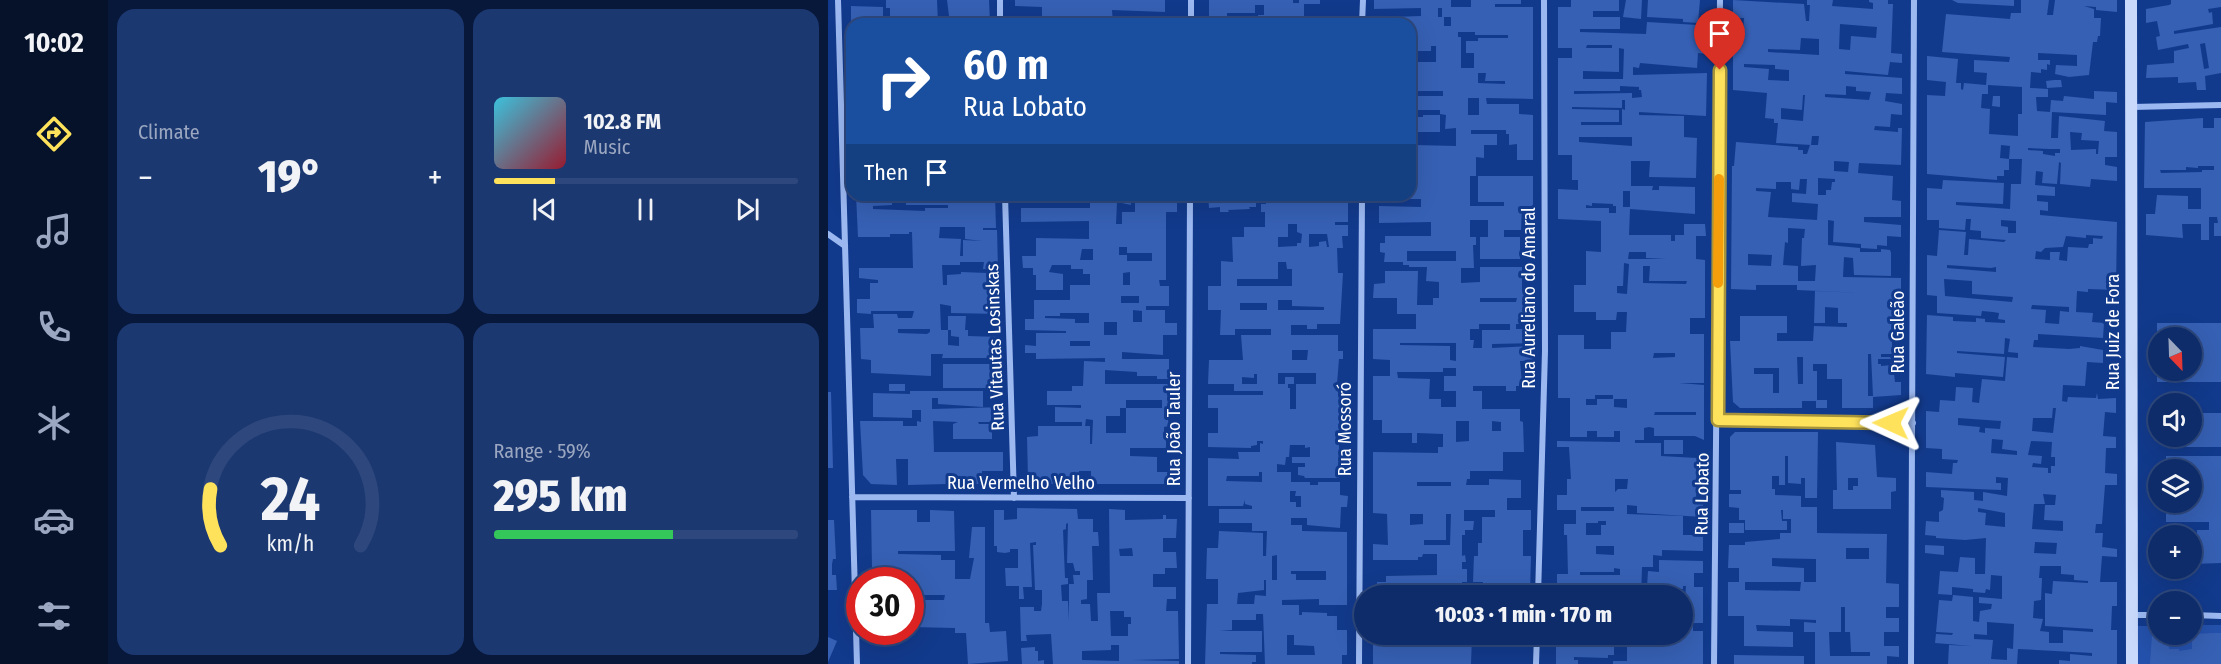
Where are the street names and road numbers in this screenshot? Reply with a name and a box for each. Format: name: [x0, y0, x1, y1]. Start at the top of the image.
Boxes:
street label: Rua Aureliano do Amaral: [1518, 207, 1540, 389]
street label: Rua Vitautas Losinskas: [981, 263, 1009, 431]
street label: Rua Juiz de Fora: [2102, 274, 2124, 390]
street label: Rua Galeão: [1887, 291, 1909, 373]
street label: Rua João Tauler: [1163, 371, 1185, 486]
street label: Rua Mossoró: [1334, 382, 1356, 476]
street label: Rua Lobato: [1690, 452, 1714, 536]
street label: Rua Vermelho Velho: [947, 472, 1095, 494]

